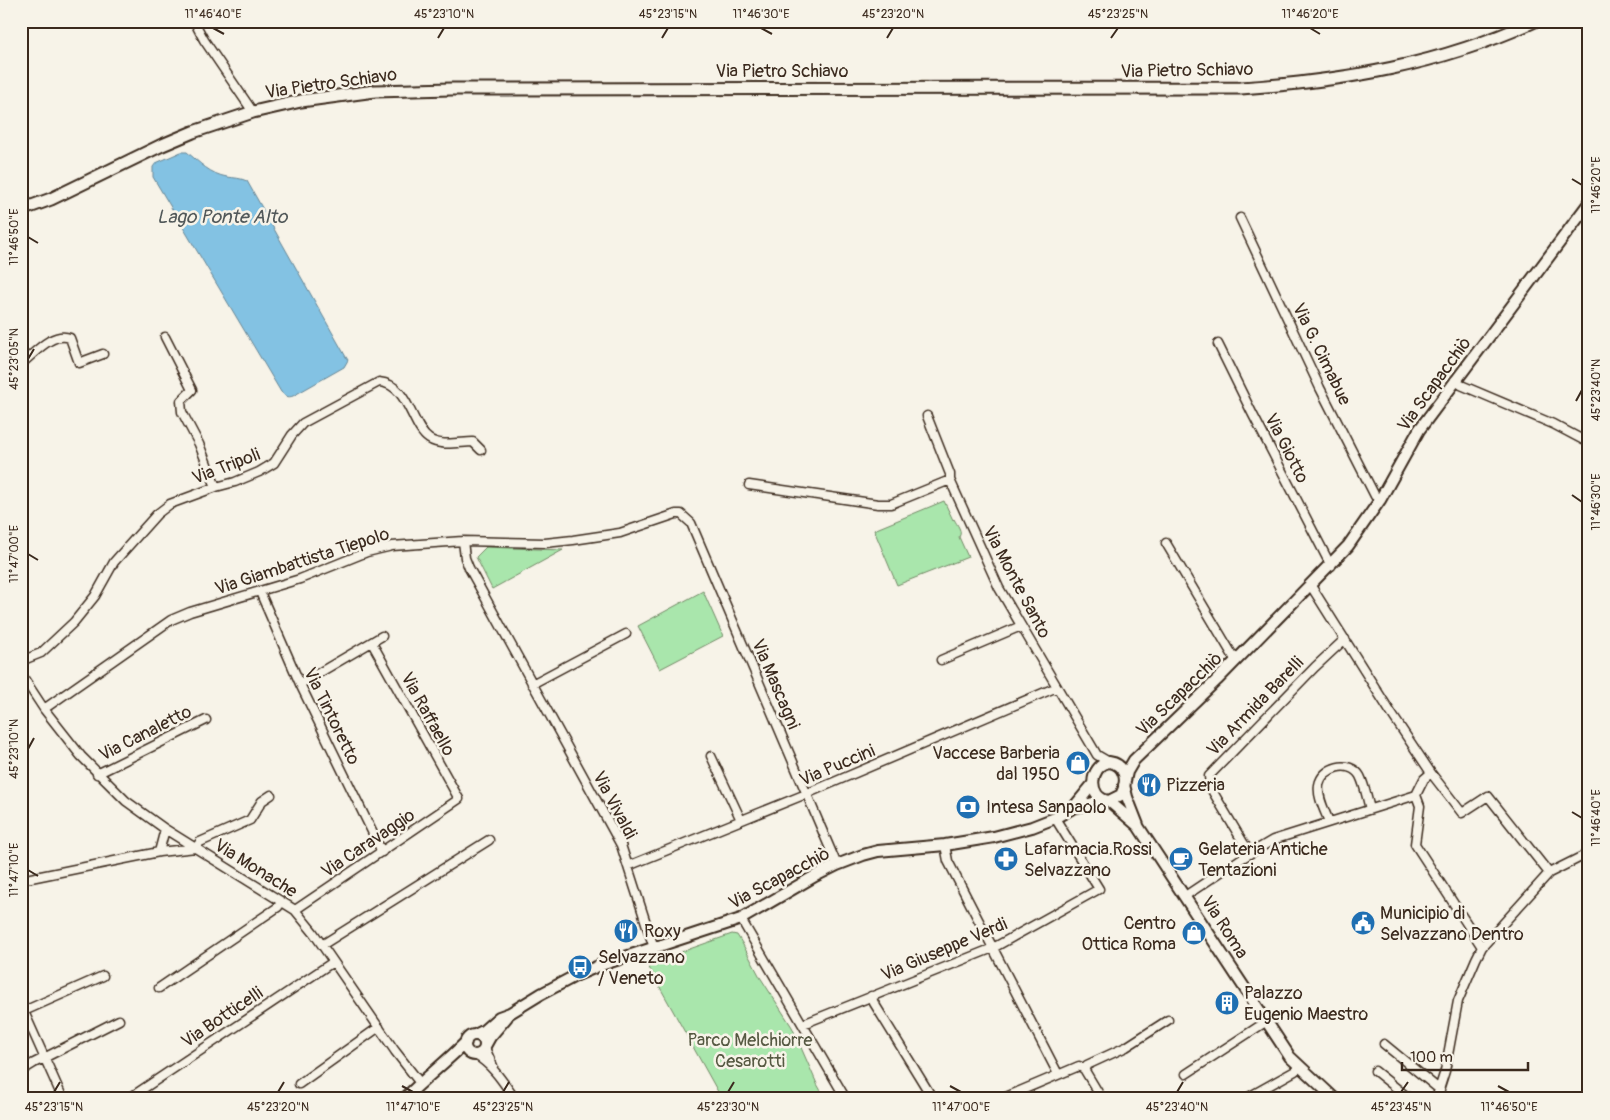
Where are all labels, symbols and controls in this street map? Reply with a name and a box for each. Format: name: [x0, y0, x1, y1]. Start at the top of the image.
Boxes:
text: 11°46'40"E: [184, 7, 242, 22]
text: 45°23'10"N: [414, 7, 474, 22]
text: 45°23'15"N: [639, 7, 697, 22]
text: 11°46'30"E: [733, 7, 789, 22]
text: 45°23'20"N: [862, 7, 924, 22]
text: 45°23'25"N: [1088, 7, 1148, 22]
text: 11°46'20"E: [1282, 7, 1338, 22]
street label: Via Pietro Schiavo: [1120, 58, 1254, 83]
street label: Via Pietro Schiavo: [716, 60, 849, 83]
street label: Via Pietro Schiavo: [264, 63, 399, 104]
text: 11°46'20"E: [1589, 157, 1604, 213]
water label: Lago Ponte Alto: [157, 205, 289, 229]
text: 11°46'50"E: [7, 209, 22, 265]
street label: Via G. Cimabue: [1287, 299, 1356, 409]
text: 45°23'05"N: [7, 328, 22, 390]
street label: Via Scapacchiò: [1392, 332, 1476, 436]
text: 45°23'40"N: [1589, 359, 1604, 421]
street label: Via Giotto: [1259, 409, 1314, 487]
street label: Via Tripoli: [189, 443, 263, 490]
text: 11°46'30"E: [1589, 474, 1604, 530]
street label: Via Giambattista Tiepolo: [212, 522, 393, 601]
street label: Via Monte Santo: [977, 522, 1056, 643]
text: 11°47'00"E: [7, 525, 22, 583]
street label: Via Mascagni: [746, 636, 805, 733]
street label: Via Scapacchiò: [1131, 647, 1227, 741]
street label: Via Armida Barelli: [1202, 652, 1309, 761]
street label: Via Tintoretto: [298, 664, 365, 769]
street label: Via Raffaello: [395, 668, 460, 760]
street label: Via Canaletto: [95, 700, 196, 767]
text: 45°23'10"N: [7, 719, 22, 779]
street label: Via Puccini: [796, 739, 878, 792]
place label: Vaccese Barberia dal 1950: [932, 742, 1060, 786]
shop icon: Vaccese Barberia dal 1950: [1065, 750, 1091, 776]
street label: Via Vivaldi: [587, 767, 642, 843]
restaurant icon: Pizzeria: [1136, 772, 1162, 798]
place label: Pizzeria: [1166, 774, 1225, 797]
text: 11°46'40"E: [1589, 789, 1604, 847]
bank icon: Intesa Sanpaolo: [955, 794, 981, 820]
place label: Intesa Sanpaolo: [986, 796, 1107, 819]
street label: Via Caravaggio: [317, 804, 420, 883]
street label: Via Monache: [210, 834, 302, 903]
place label: Lafarmacia.Rossi Selvazzano: [1024, 838, 1152, 882]
place label: Gelateria Antiche Tentazioni: [1198, 838, 1328, 882]
street label: Via Scapacchiò: [725, 842, 834, 915]
text: 11°47'10"E: [7, 843, 22, 897]
pharmacy icon: Lafarmacia.Rossi Selvazzano: [993, 846, 1019, 872]
cafe icon: Gelateria Antiche Tentazioni: [1168, 846, 1194, 872]
street label: Via Roma: [1196, 892, 1253, 963]
place label: Municipio di Selvazzano Dentro: [1380, 902, 1524, 946]
public building icon: Municipio di Selvazzano Dentro: [1350, 910, 1376, 936]
place label: Centro Ottica Roma: [1082, 912, 1176, 956]
street label: Via Giuseppe Verdi: [878, 913, 1011, 986]
restaurant icon: Roxy: [613, 918, 639, 944]
place label: Roxy: [644, 920, 681, 943]
shop icon: Centro Ottica Roma: [1181, 920, 1207, 946]
place label: Selvazzano / Veneto: [598, 946, 685, 990]
bus stop icon: Selvazzano / Veneto: [567, 954, 593, 980]
street label: Via Botticelli: [177, 982, 268, 1053]
place label: Palazzo Eugenio Maestro: [1244, 982, 1369, 1026]
building icon: Palazzo Eugenio Maestro: [1214, 990, 1240, 1016]
park label: Parco Melchiorre Cesarotti: [688, 1029, 813, 1073]
scale bar: [1402, 1040, 1529, 1072]
text: 100 m: [1410, 1048, 1453, 1067]
text: 45°23'15"N: [25, 1100, 83, 1115]
text: 45°23'20"N: [247, 1100, 309, 1115]
text: 11°47'10"E: [386, 1100, 440, 1115]
text: 45°23'25"N: [473, 1100, 533, 1115]
text: 45°23'30"N: [697, 1100, 759, 1115]
text: 11°47'00"E: [932, 1100, 990, 1115]
text: 45°23'40"N: [1146, 1100, 1208, 1115]
text: 45°23'45"N: [1371, 1100, 1431, 1115]
text: 11°46'50"E: [1481, 1100, 1537, 1115]

